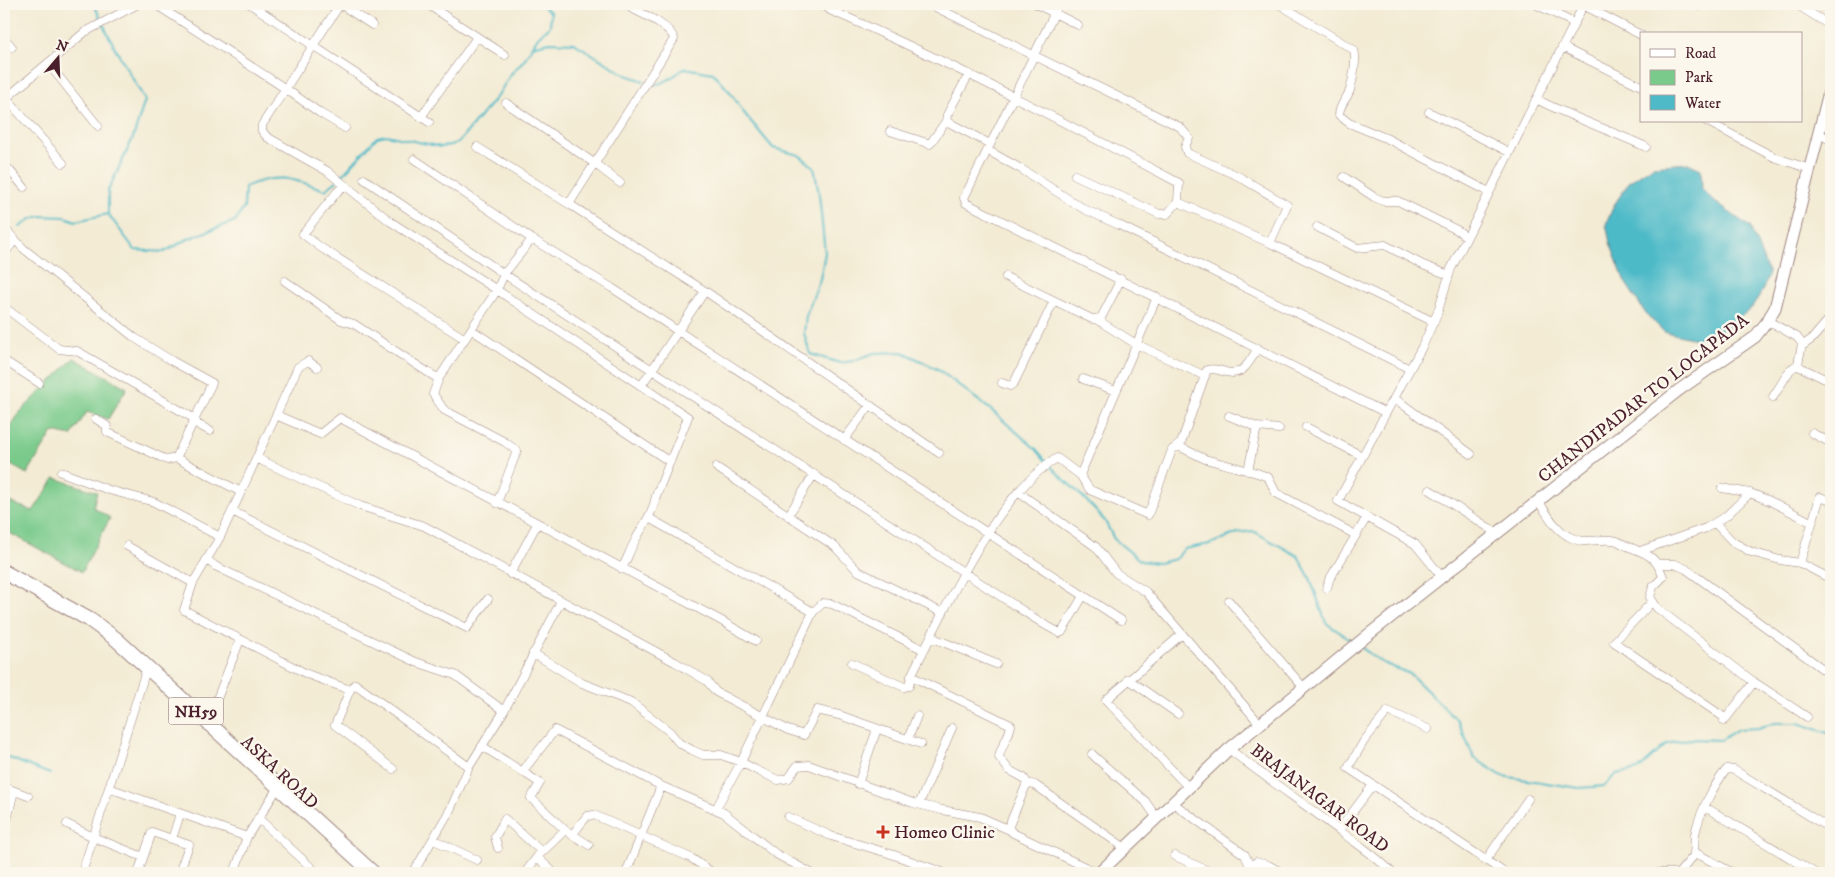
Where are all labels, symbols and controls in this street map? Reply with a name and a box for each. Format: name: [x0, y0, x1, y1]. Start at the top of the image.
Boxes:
north arrow: [32, 32, 82, 82]
legend: [1640, 32, 1802, 122]
text: N: [54, 36, 71, 57]
text: Road: [1685, 44, 1717, 63]
text: Park: [1685, 68, 1714, 87]
text: Water: [1684, 94, 1721, 113]
street label: CHANDIPADAR TO LOCAPADA: [1534, 309, 1754, 488]
road number: NH59: [168, 698, 224, 724]
street label: ASKA ROAD: [236, 731, 323, 814]
street label: BRAJANAGAR ROAD: [1246, 740, 1393, 858]
place label: Homeo Clinic: [894, 822, 995, 844]
marker: Homeo Clinic: [876, 825, 890, 839]

